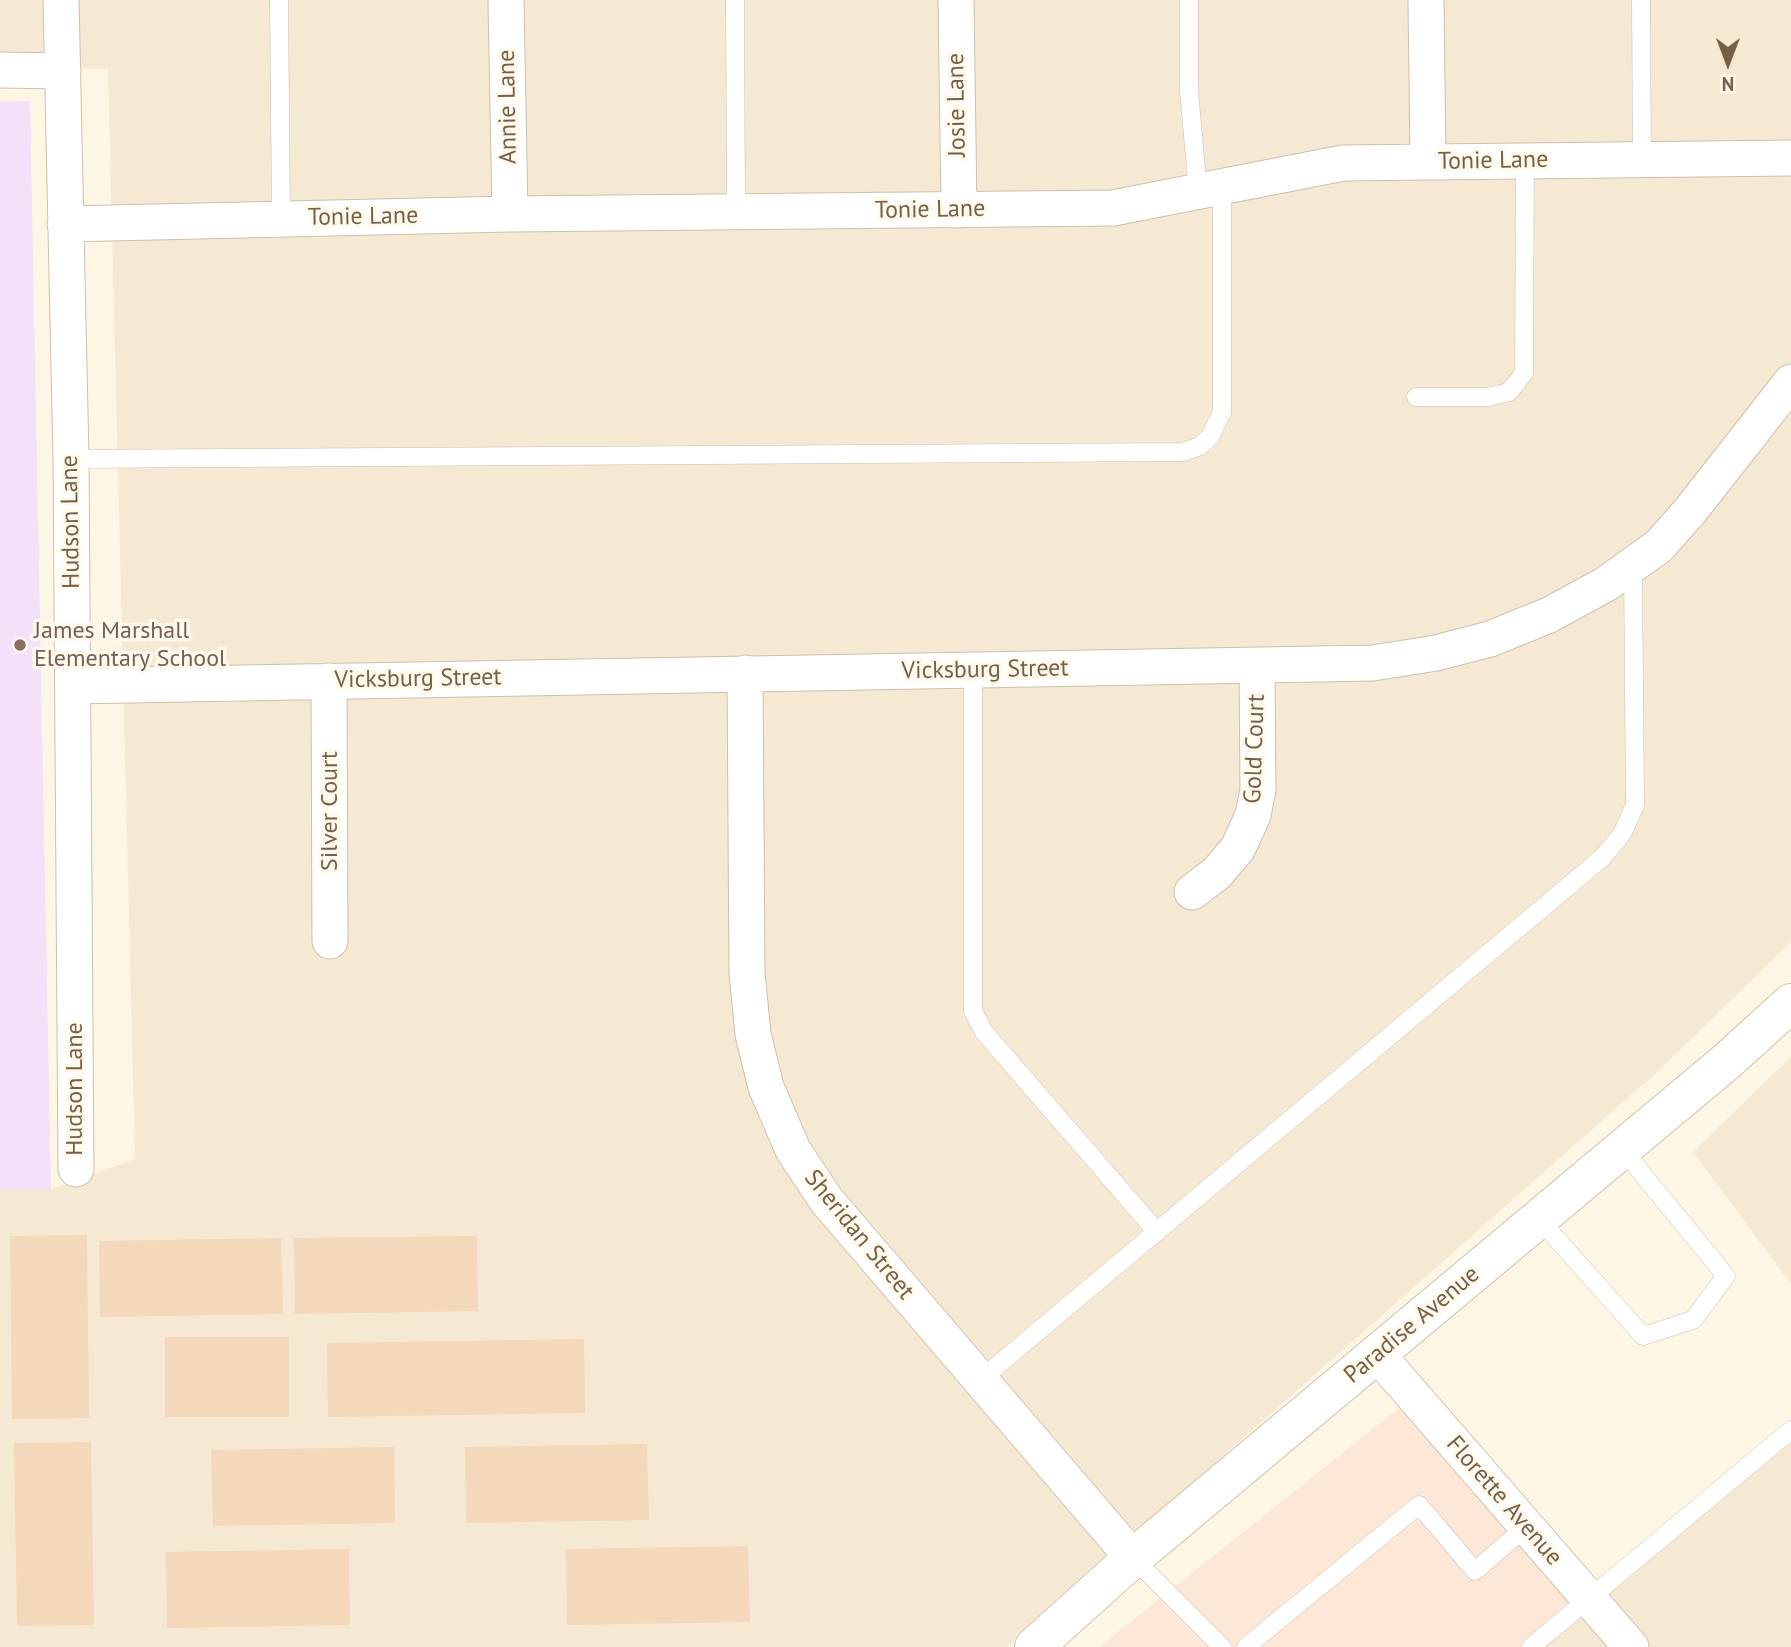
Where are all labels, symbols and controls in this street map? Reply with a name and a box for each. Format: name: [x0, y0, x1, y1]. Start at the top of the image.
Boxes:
north arrow: [1693, 28, 1763, 98]
street label: Annie Lane: [493, 50, 523, 164]
street label: Josie Lane: [942, 53, 972, 157]
text: N: [1722, 72, 1734, 96]
street label: Tonie Lane: [1438, 146, 1548, 176]
street label: Tonie Lane: [875, 195, 985, 225]
street label: Tonie Lane: [308, 202, 418, 232]
street label: Hudson Lane: [55, 455, 87, 589]
place label: James Marshall Elementary School: [34, 617, 226, 673]
marker: James Marshall Elementary School: [12, 637, 28, 653]
street label: Vicksburg Street: [901, 654, 1069, 686]
street label: Vicksburg Street: [334, 663, 502, 695]
street label: Gold Court: [1239, 694, 1271, 804]
street label: Silver Court: [316, 751, 344, 871]
street label: Hudson Lane: [61, 1022, 89, 1156]
street label: Sheridan Street: [798, 1164, 920, 1306]
street label: Paradise Avenue: [1339, 1260, 1485, 1390]
street label: Florette Avenue: [1440, 1430, 1568, 1572]

